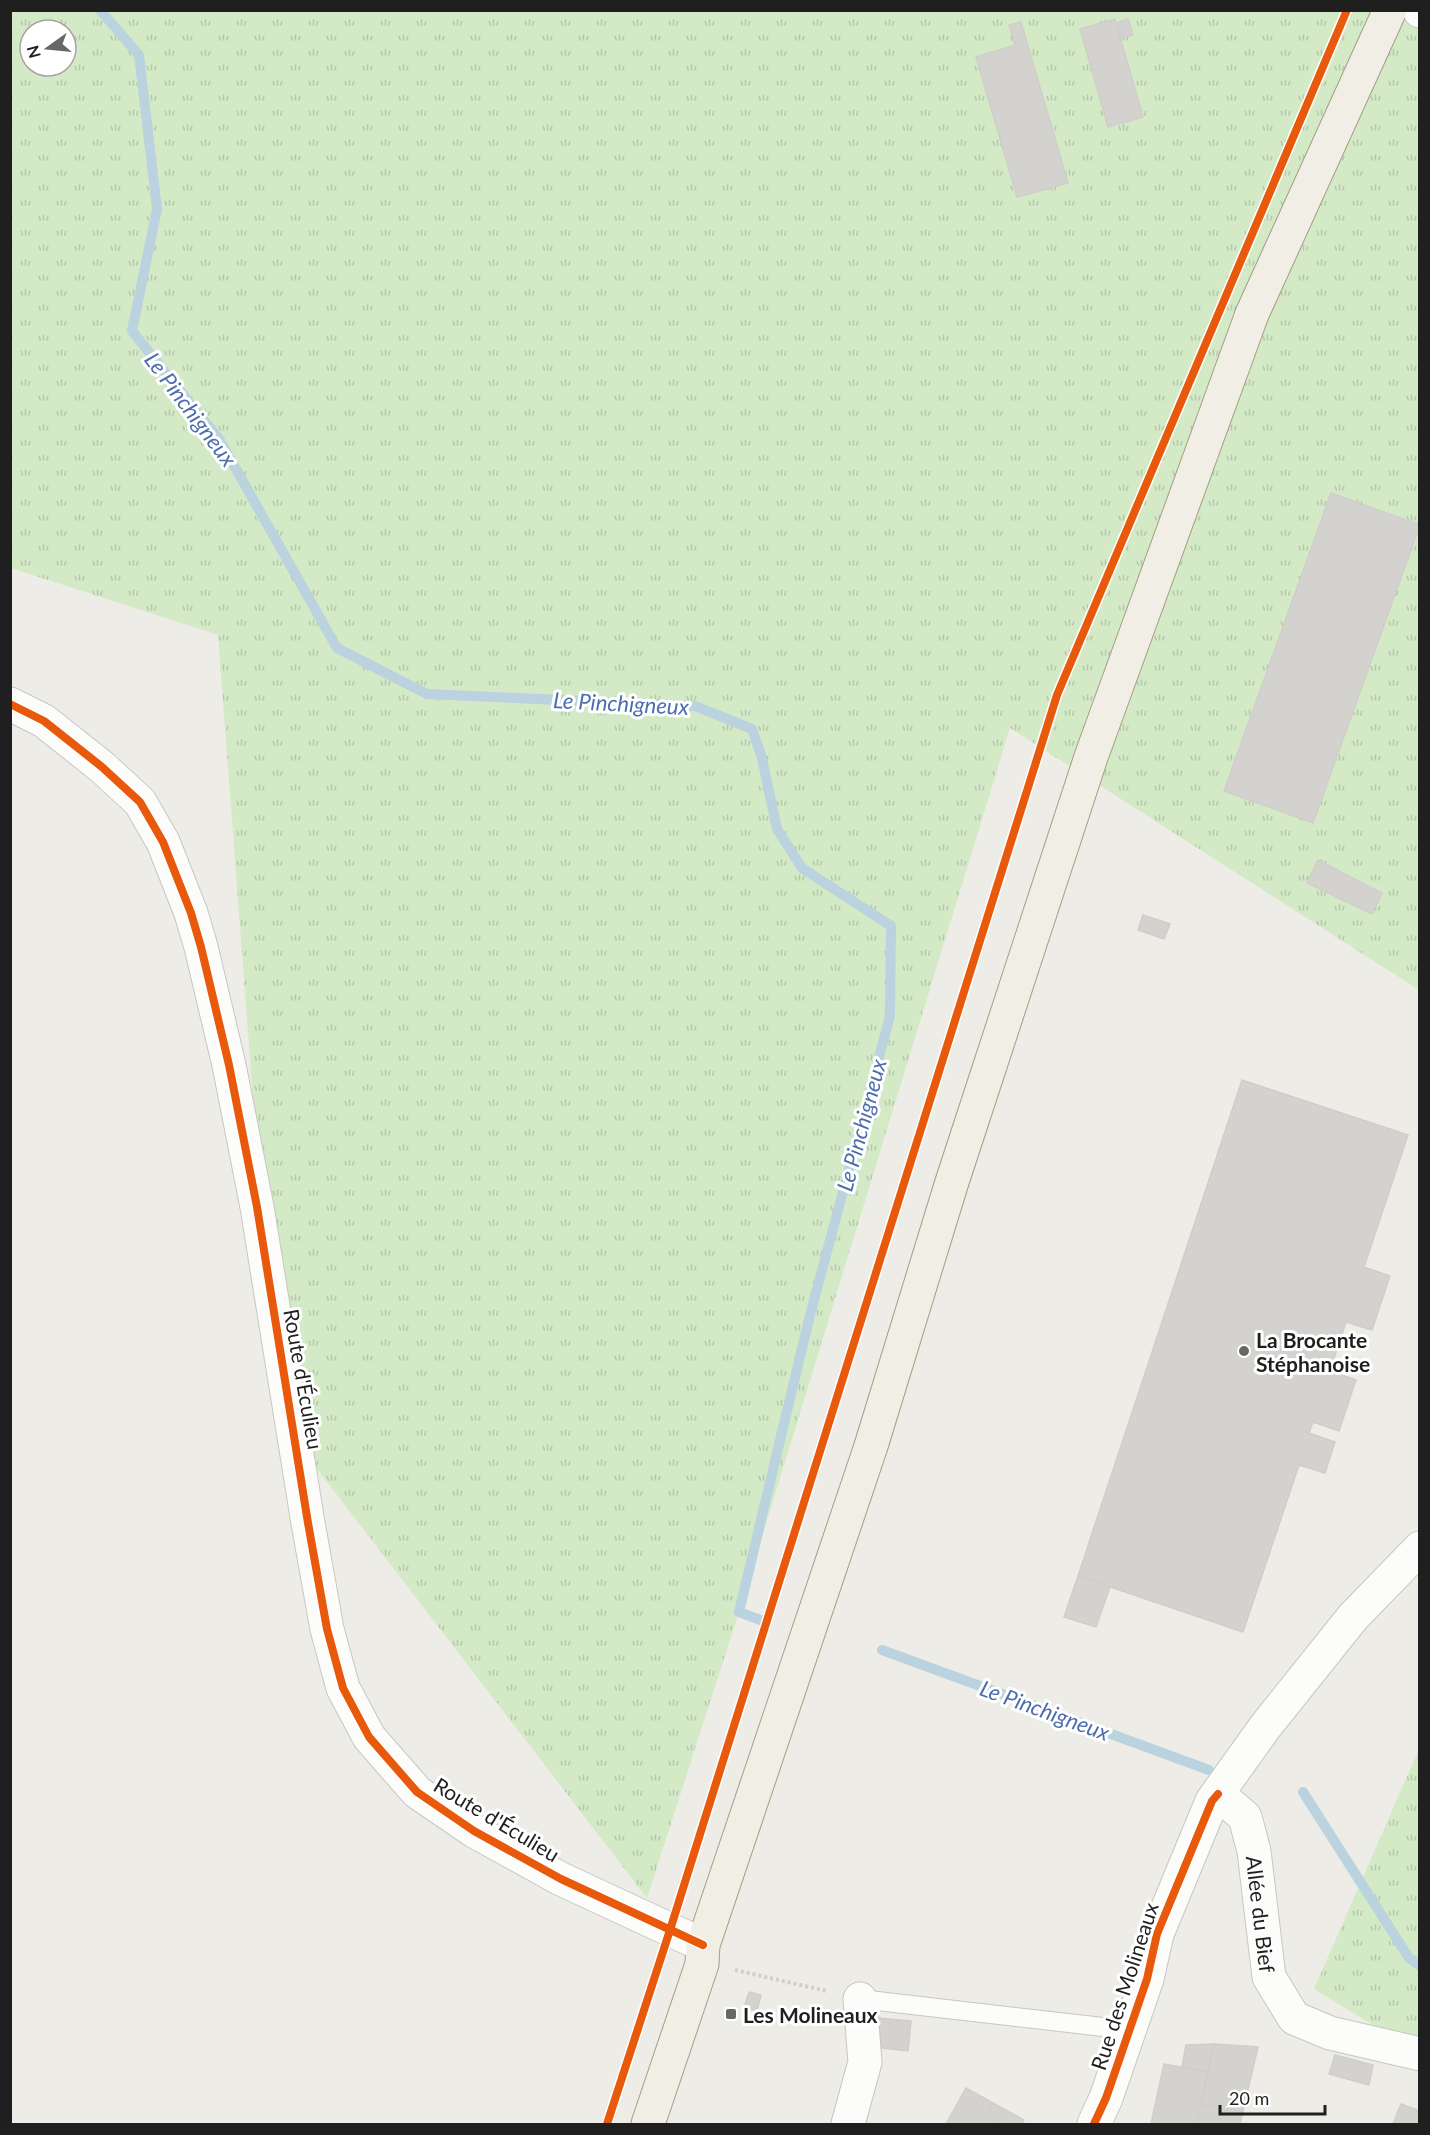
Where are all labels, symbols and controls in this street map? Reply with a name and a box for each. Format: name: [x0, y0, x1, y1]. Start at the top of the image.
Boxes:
north arrow: [18, 18, 78, 78]
text: N: [22, 44, 44, 60]
water label: Le Pinchigneux: [139, 347, 243, 472]
water label: Le Pinchigneux: [553, 686, 690, 720]
water label: Le Pinchigneux: [830, 1055, 892, 1194]
street label: Route d'Éculieu: [279, 1307, 329, 1451]
place label: La Brocante Stéphanoise: [1256, 1327, 1370, 1376]
marker: La Brocante Stéphanoise: [1237, 1344, 1251, 1358]
water label: Le Pinchigneux: [977, 1674, 1114, 1746]
street label: Route d'Éculieu: [430, 1772, 564, 1866]
street label: Allée du Bief: [1242, 1854, 1281, 1974]
street label: Rue des Molineaux: [1085, 1899, 1163, 2073]
place label: Les Molineaux: [743, 2002, 878, 2027]
marker: Les Molineaux: [724, 2007, 738, 2021]
scale bar: [1220, 2078, 1325, 2116]
text: 20 m: [1229, 2087, 1269, 2109]

